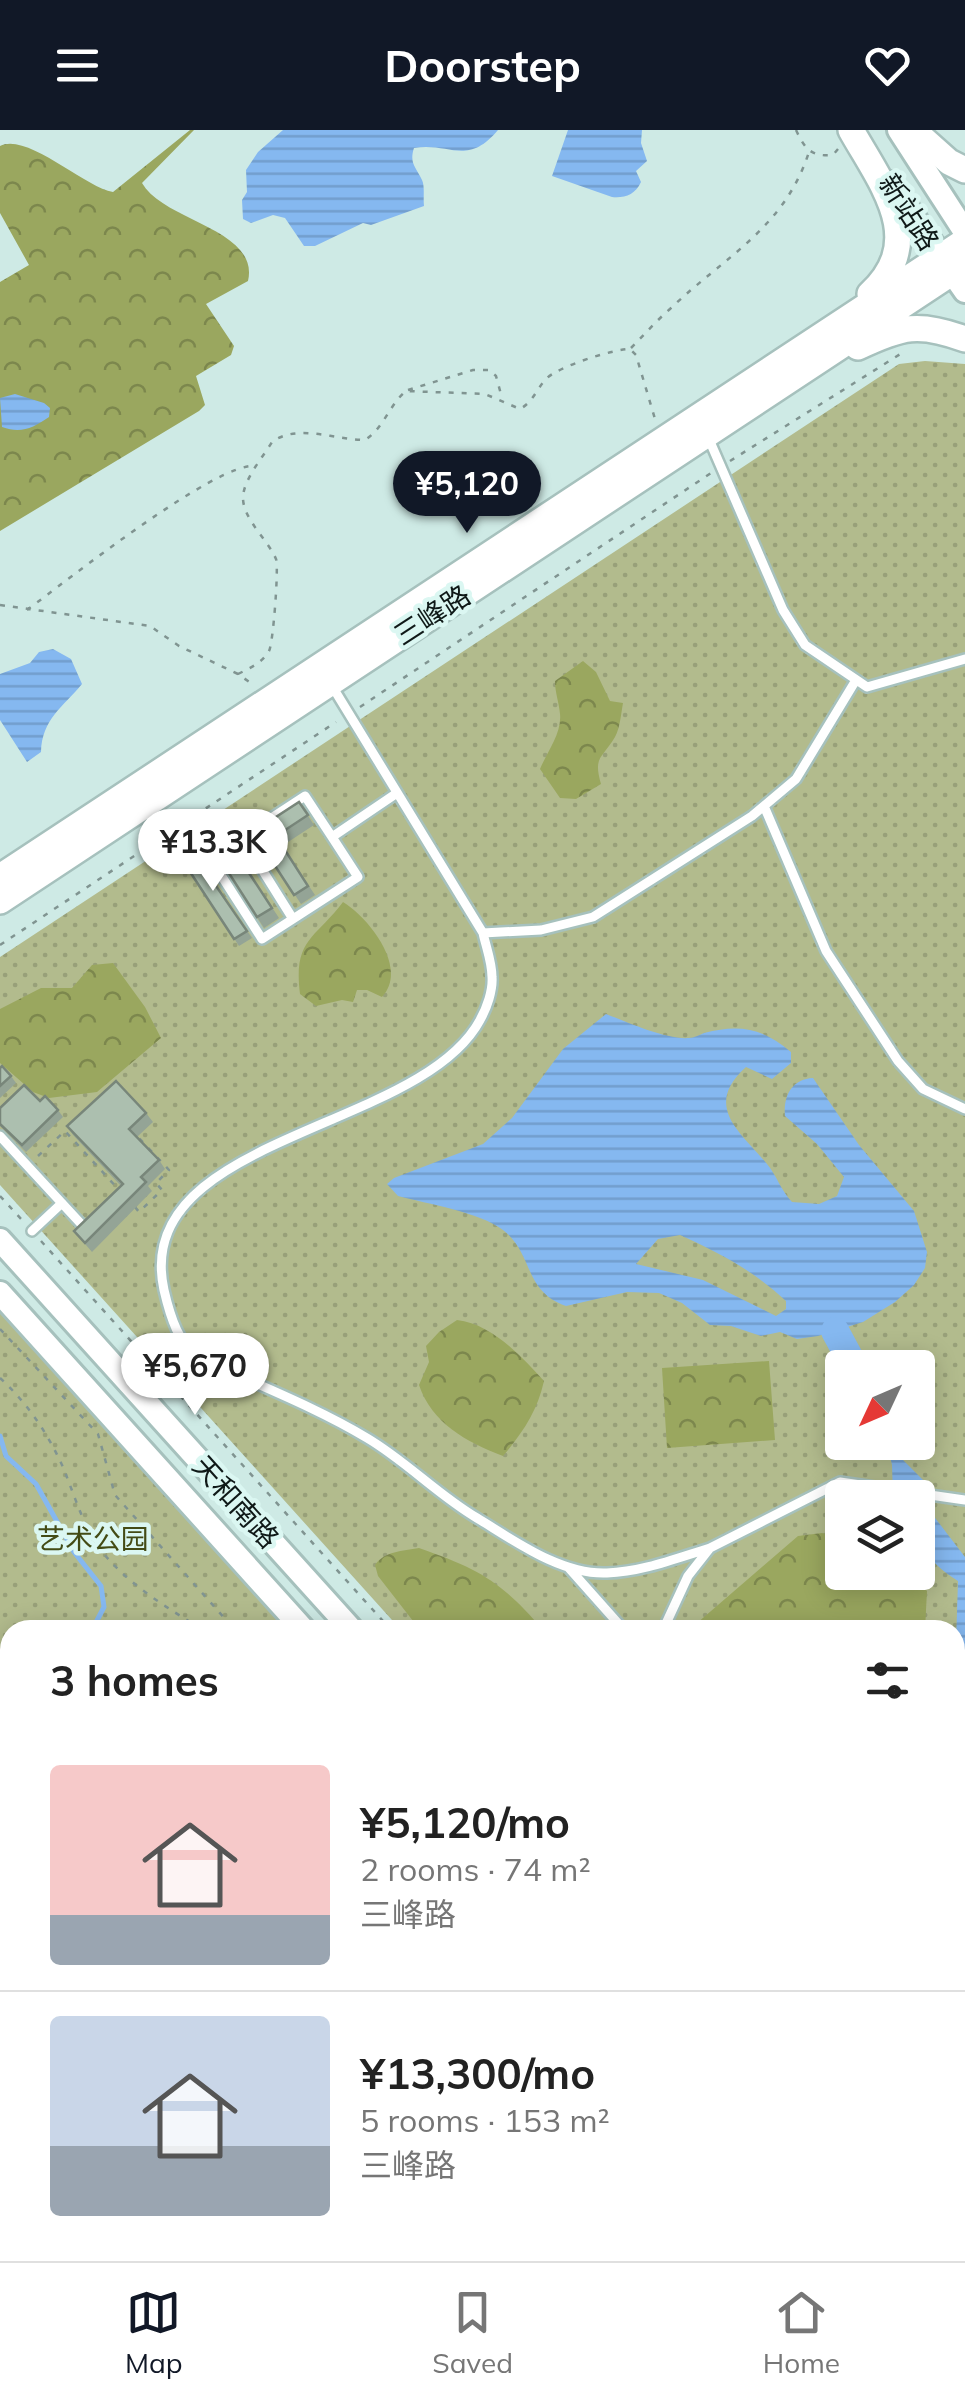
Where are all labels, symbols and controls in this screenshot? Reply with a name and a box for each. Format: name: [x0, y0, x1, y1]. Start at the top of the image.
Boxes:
text: Doorstep: [384, 37, 581, 93]
icon: menu: [50, 38, 105, 93]
icon: heart: [860, 38, 915, 93]
street label: 新站路: [872, 167, 947, 256]
pin: ¥5,120: [386, 451, 548, 536]
text: ¥5,120: [415, 463, 519, 503]
street label: 三峰路: [387, 577, 476, 652]
pin: ¥13.3K: [132, 809, 294, 894]
text: ¥13.3K: [160, 821, 266, 861]
pin: ¥5,670: [114, 1333, 276, 1418]
text: ¥5,670: [143, 1345, 247, 1385]
north arrow: [825, 1350, 935, 1460]
map controls: [825, 1350, 935, 1590]
street label: 天和南路: [186, 1448, 287, 1555]
button: layers: [825, 1480, 935, 1590]
park label: 艺术公园: [37, 1521, 149, 1556]
icon: filters: [860, 1653, 915, 1708]
text: 3 homes: [50, 1654, 219, 1707]
text: ¥5,120/mo: [360, 1796, 570, 1849]
icon: home: [130, 1805, 250, 1925]
text: 2 rooms · 74 m²: [360, 1849, 591, 1889]
text: 三峰路: [360, 1894, 456, 1934]
text: ¥13,300/mo: [360, 2047, 595, 2100]
icon: home: [130, 2056, 250, 2176]
text: 5 rooms · 153 m²: [360, 2100, 610, 2140]
text: 三峰路: [360, 2145, 456, 2185]
tab: Map: [125, 2285, 183, 2380]
tab: Saved: [432, 2285, 513, 2380]
tab: Home: [763, 2285, 840, 2380]

